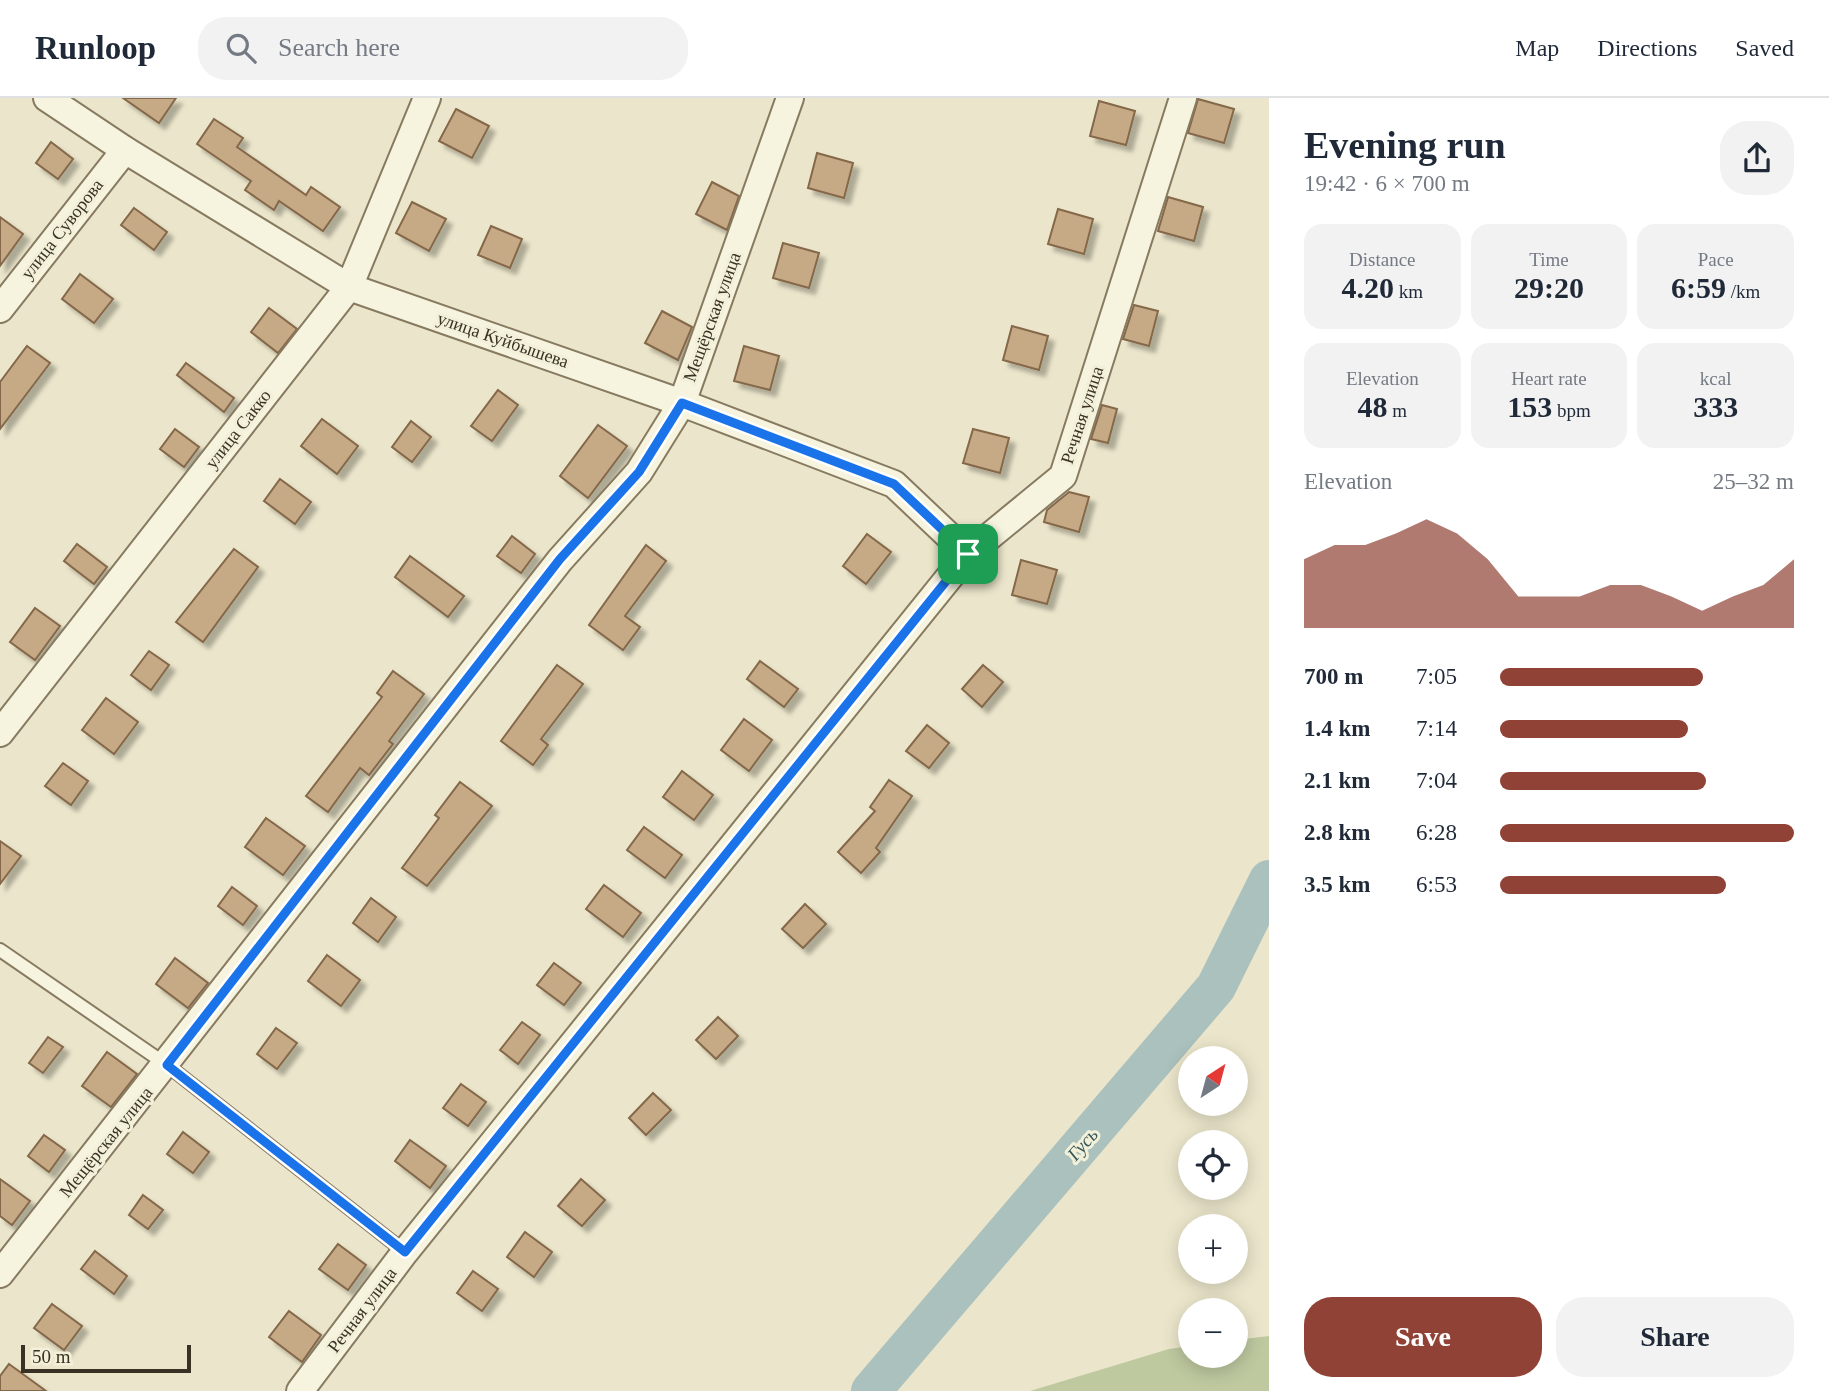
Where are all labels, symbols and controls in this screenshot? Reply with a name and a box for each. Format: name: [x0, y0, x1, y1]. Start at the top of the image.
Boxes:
search box: [198, 17, 688, 80]
icon: search: [222, 29, 260, 67]
text: Runloop: [35, 30, 156, 66]
text: Search here: [278, 33, 400, 62]
text: Map: [1515, 35, 1559, 61]
text: Directions: [1597, 35, 1697, 61]
text: Saved: [1735, 35, 1794, 61]
button: share: [1720, 121, 1794, 195]
text: Evening run: [1304, 124, 1506, 166]
text: 19:42 · 6 × 700 m: [1304, 171, 1470, 196]
street label: улица Суворова: [17, 175, 107, 283]
text: Distance: [1349, 249, 1416, 270]
text: Time: [1529, 249, 1569, 270]
text: Pace: [1698, 249, 1734, 270]
street label: Мещёрская улица: [679, 250, 745, 384]
text: 4.20: [1342, 271, 1394, 304]
text: 29:20: [1514, 271, 1584, 304]
text: 6:59: [1671, 271, 1726, 304]
text: km: [1394, 281, 1423, 302]
text: /km: [1726, 281, 1760, 302]
street label: улица Куйбышева: [435, 308, 571, 372]
street label: Речная улица: [1057, 364, 1107, 466]
text: Elevation: [1346, 368, 1419, 389]
text: Heart rate: [1511, 368, 1587, 389]
text: kcal: [1700, 368, 1731, 389]
street label: улица Сакко: [201, 386, 275, 472]
text: 48: [1358, 390, 1388, 423]
text: 153: [1507, 390, 1552, 423]
text: 333: [1693, 390, 1738, 423]
text: m: [1388, 400, 1407, 421]
text: bpm: [1552, 400, 1591, 421]
text: Elevation: [1304, 469, 1392, 494]
text: 25–32 m: [1713, 469, 1794, 494]
pin: [938, 524, 998, 584]
icon: arrive: [949, 535, 987, 573]
text: 700 m: [1304, 664, 1363, 689]
text: 7:05: [1416, 664, 1457, 689]
text: 1.4 km: [1304, 716, 1370, 741]
text: 7:14: [1416, 716, 1457, 741]
text: 2.1 km: [1304, 768, 1370, 793]
text: 7:04: [1416, 768, 1457, 793]
text: 2.8 km: [1304, 820, 1370, 845]
text: 6:28: [1416, 820, 1457, 845]
text: 3.5 km: [1304, 872, 1370, 897]
text: 6:53: [1416, 872, 1457, 897]
north arrow: [1178, 1046, 1248, 1116]
map controls: [1178, 1046, 1248, 1368]
street label: Мещёрская улица: [55, 1083, 157, 1201]
water label: Гусь: [1062, 1124, 1102, 1165]
button: locate: [1178, 1130, 1248, 1200]
button: +: [1178, 1214, 1248, 1284]
street label: Речная улица: [324, 1264, 400, 1356]
button: Save: [1304, 1297, 1542, 1377]
button: Share: [1556, 1297, 1794, 1377]
button: −: [1178, 1298, 1248, 1368]
scale bar: [21, 1342, 191, 1374]
text: 50 m: [32, 1346, 71, 1367]

